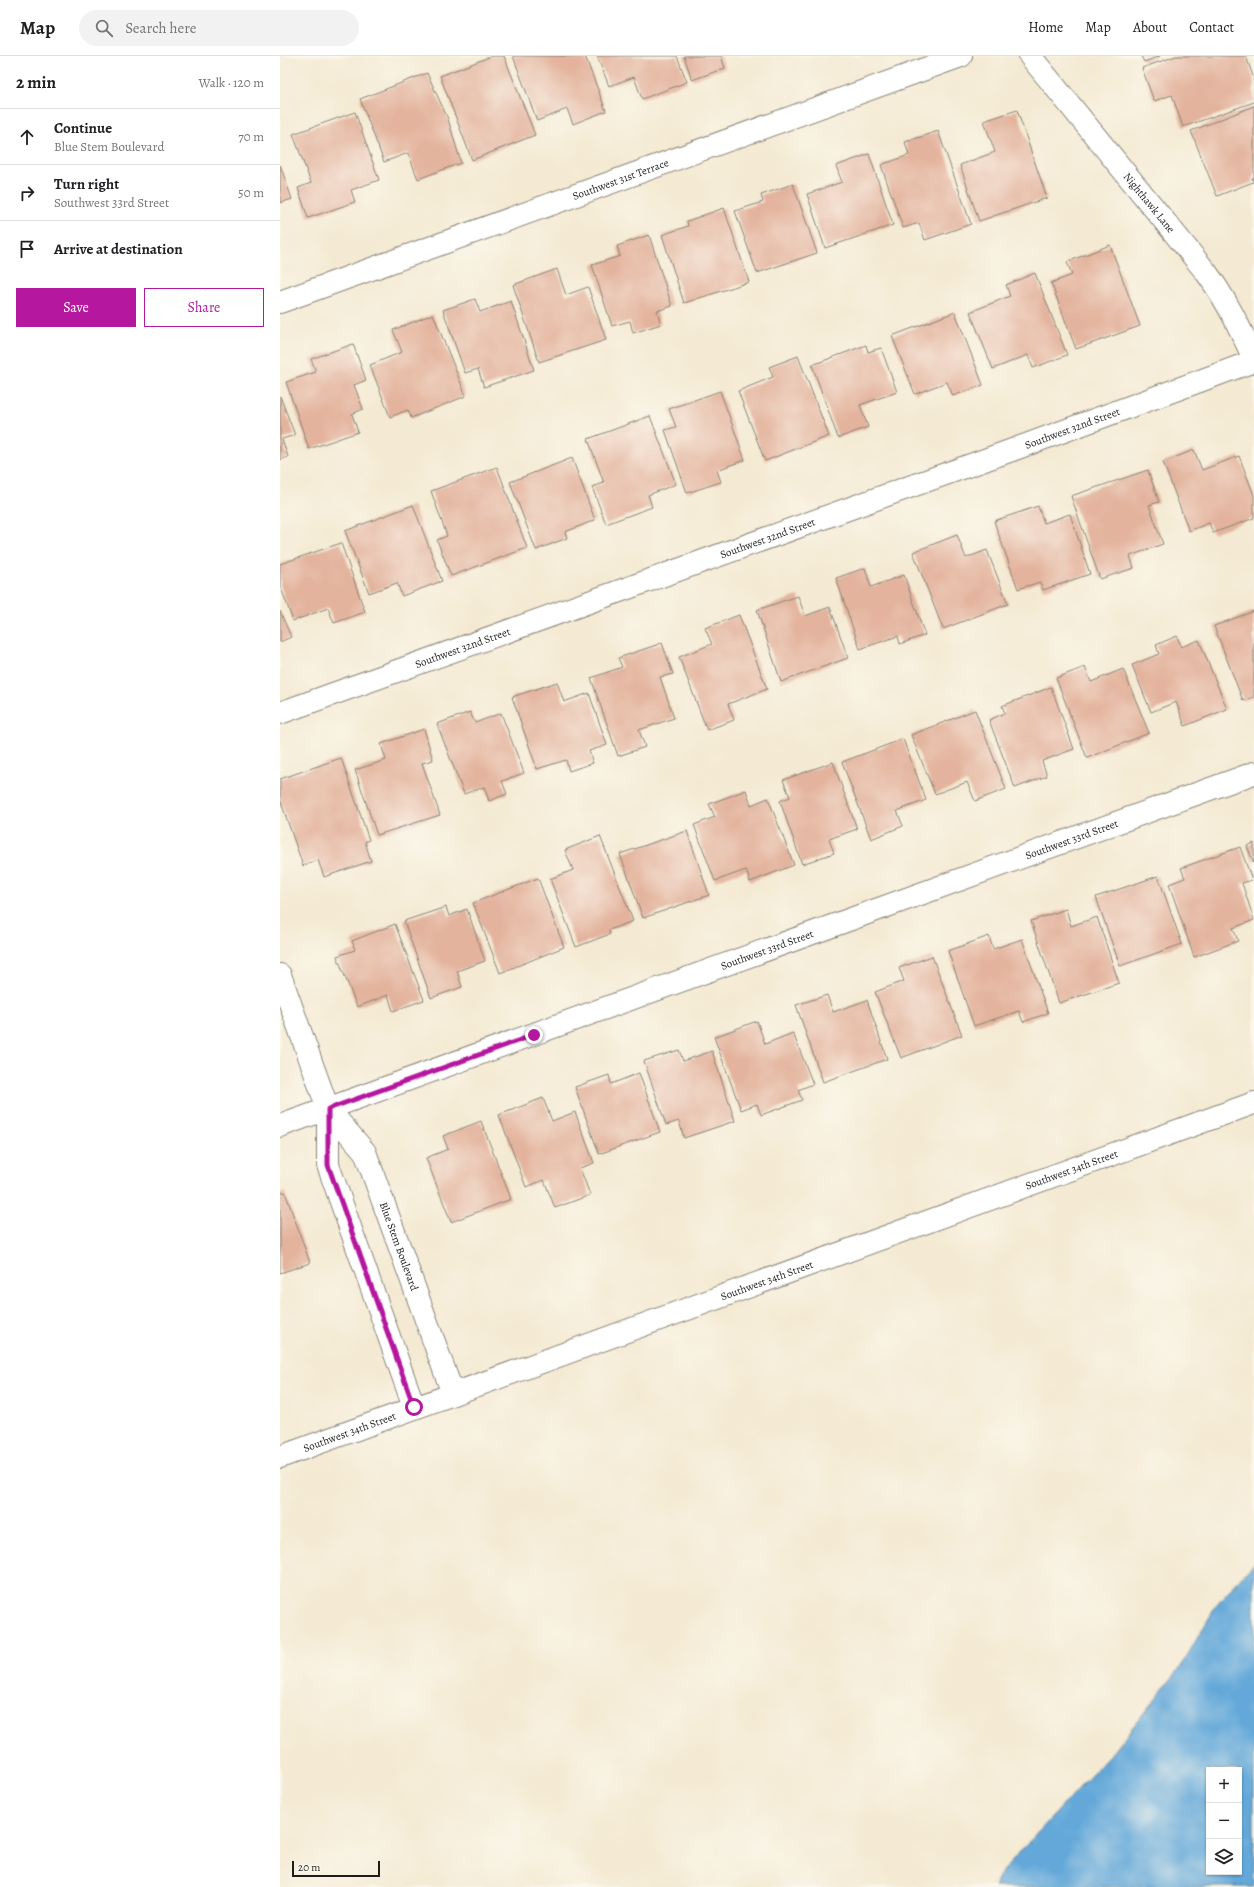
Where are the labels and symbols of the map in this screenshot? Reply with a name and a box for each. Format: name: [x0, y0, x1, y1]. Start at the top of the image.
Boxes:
street label: Southwest 31st Terrace: [571, 155, 671, 204]
street label: Nighthawk Lane: [1120, 169, 1178, 236]
street label: Southwest 32nd Street: [1023, 404, 1122, 453]
street label: Southwest 32nd Street: [718, 514, 818, 562]
street label: Southwest 32nd Street: [413, 624, 513, 672]
street label: Southwest 33rd Street: [1023, 816, 1121, 863]
street label: Southwest 33rd Street: [719, 926, 816, 974]
route end: [525, 1026, 543, 1044]
street label: Southwest 34th Street: [1023, 1146, 1120, 1194]
street label: Blue Stem Boulevard: [376, 1200, 422, 1293]
street label: Southwest 34th Street: [719, 1257, 816, 1304]
route start: [405, 1398, 423, 1416]
street label: Southwest 34th Street: [301, 1408, 398, 1456]
scale bar: [292, 1859, 380, 1878]

